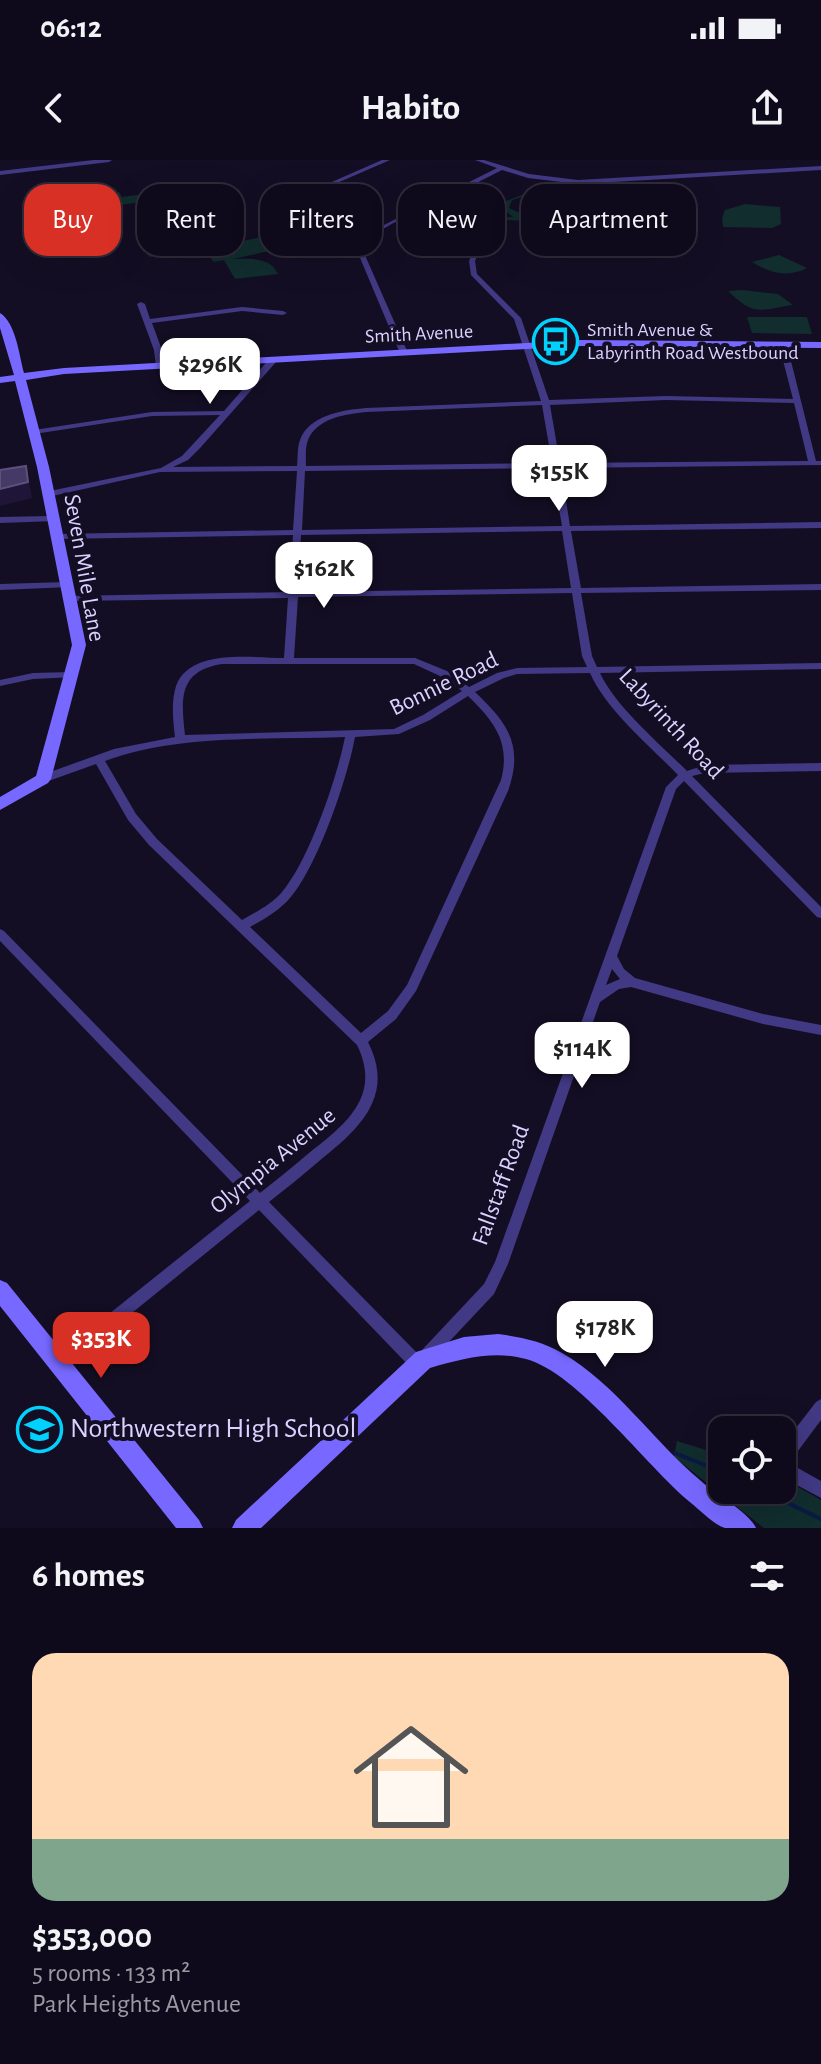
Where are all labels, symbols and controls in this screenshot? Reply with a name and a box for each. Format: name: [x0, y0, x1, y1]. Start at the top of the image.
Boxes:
text: 06:12: [40, 13, 102, 43]
icon: back: [32, 86, 76, 130]
icon: share: [745, 86, 789, 130]
text: Habito: [361, 90, 460, 126]
chip: Buy: [24, 184, 121, 256]
chip: Rent: [137, 184, 244, 256]
chip: Filters: [260, 184, 382, 256]
chip: New: [398, 184, 505, 256]
chip: Apartment: [521, 184, 696, 256]
bus stop icon: Smith Avenue & Labyrinth Road Westbound: [532, 317, 580, 365]
place label: Smith Avenue & Labyrinth Road Westbound: [587, 320, 799, 363]
street label: Smith Avenue: [364, 321, 474, 347]
pin: $296K: [154, 338, 266, 406]
text: $296K: [178, 351, 242, 377]
pin: $155K: [503, 445, 615, 513]
text: $155K: [530, 458, 588, 484]
street label: Seven Mile Lane: [59, 492, 109, 644]
pin: $162K: [268, 542, 380, 610]
text: $162K: [293, 555, 355, 581]
street label: Bonnie Road: [386, 648, 502, 720]
street label: Labyrinth Road: [614, 664, 728, 784]
pin: $114K: [526, 1022, 638, 1090]
text: $114K: [553, 1035, 611, 1061]
street label: Olympia Avenue: [206, 1103, 340, 1219]
street label: Fallstaff Road: [468, 1122, 534, 1248]
pin: $178K: [549, 1301, 661, 1369]
pin: $353K: [45, 1312, 157, 1380]
text: $178K: [575, 1314, 635, 1340]
text: $353K: [71, 1325, 131, 1351]
school or university icon: Northwestern High School: [15, 1405, 63, 1453]
place label: Northwestern High School: [70, 1415, 357, 1443]
map controls: [708, 1416, 796, 1504]
button: locate: [708, 1416, 796, 1504]
icon: filters: [745, 1554, 789, 1598]
text: 6 homes: [32, 1559, 145, 1593]
icon: home: [339, 1705, 483, 1849]
text: $353,000: [32, 1920, 152, 1954]
text: 5 rooms · 133 m²: [32, 1960, 190, 1986]
text: Park Heights Avenue: [32, 1991, 241, 2017]

